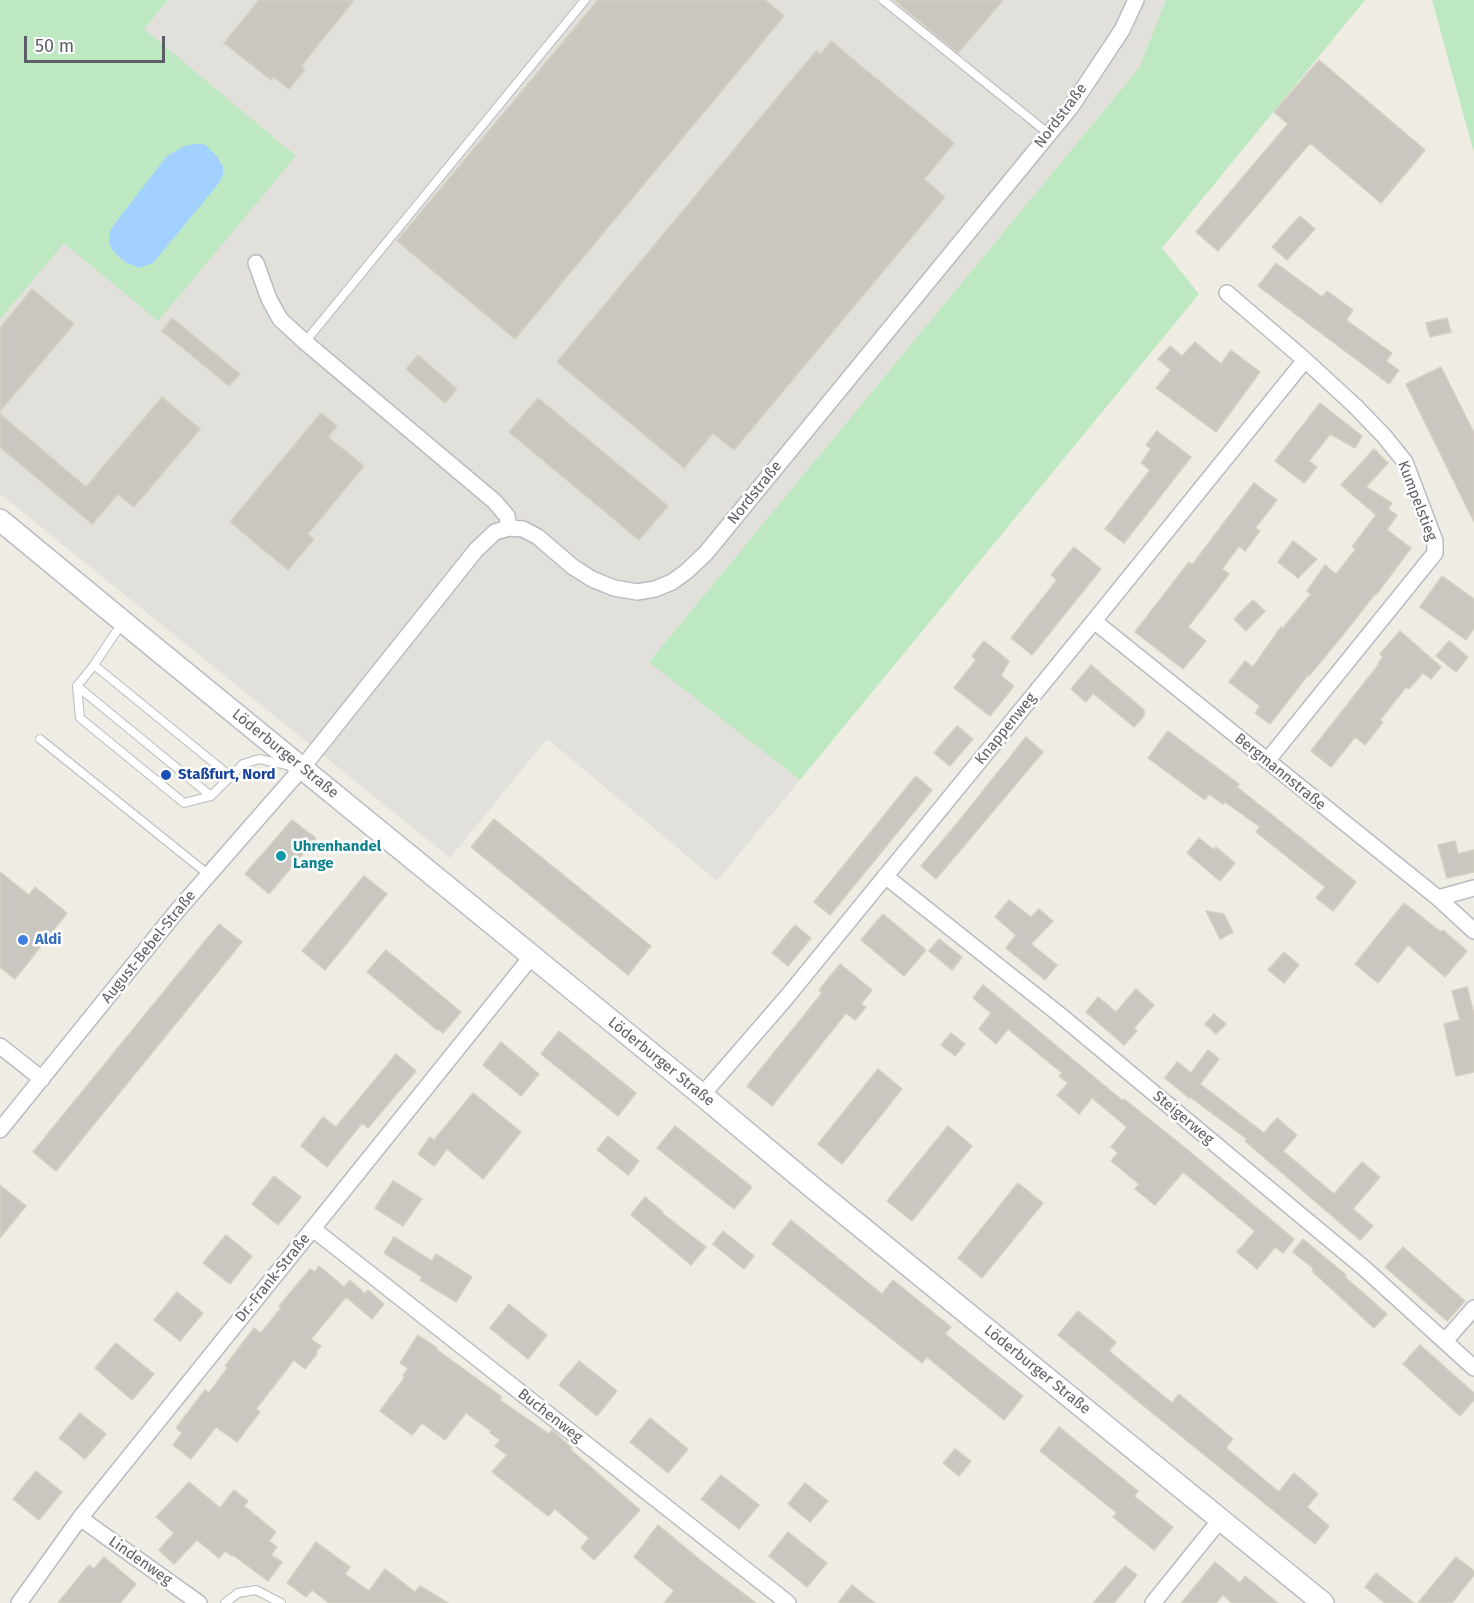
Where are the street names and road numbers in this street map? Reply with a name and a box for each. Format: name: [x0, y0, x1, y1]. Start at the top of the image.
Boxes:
street label: Nordstraße: [1031, 80, 1091, 152]
street label: Nordstraße: [724, 458, 786, 528]
street label: Kumpelstieg: [1393, 458, 1441, 544]
street label: Knappenweg: [972, 689, 1040, 769]
street label: Löderburger Straße: [228, 706, 342, 802]
street label: Bergmannstraße: [1231, 730, 1329, 814]
street label: August-Bebel-Straße: [98, 887, 200, 1007]
street label: Löderburger Straße: [604, 1014, 718, 1110]
street label: Steigerweg: [1149, 1087, 1217, 1149]
street label: Dr.-Frank-Straße: [232, 1230, 314, 1326]
street label: Löderburger Straße: [980, 1322, 1094, 1418]
street label: Buchenweg: [514, 1385, 586, 1447]
street label: Lindenweg: [105, 1533, 175, 1589]

